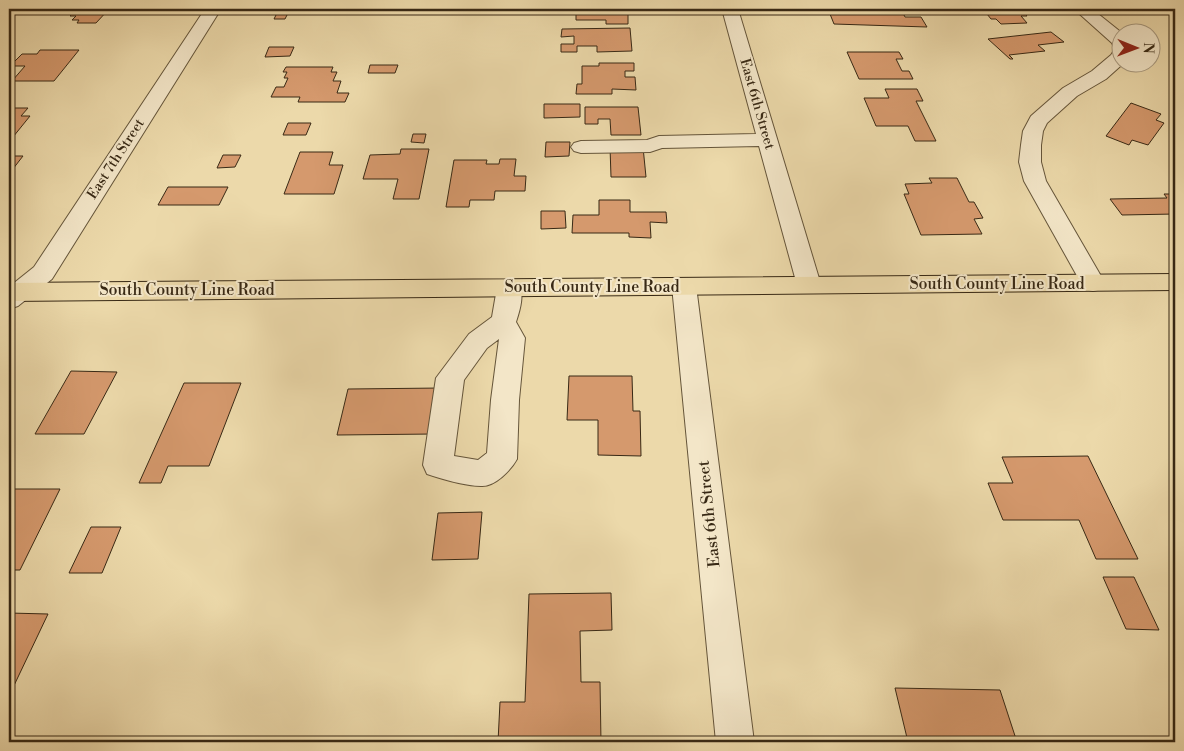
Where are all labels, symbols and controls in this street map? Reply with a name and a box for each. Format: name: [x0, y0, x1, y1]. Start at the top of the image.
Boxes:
north arrow: [1112, 22, 1162, 72]
text: N: [1139, 43, 1157, 54]
street label: East 6th Street: [735, 56, 779, 152]
street label: East 7th Street: [83, 115, 149, 203]
street label: South County Line Road: [909, 274, 1085, 294]
street label: South County Line Road: [504, 277, 680, 297]
street label: South County Line Road: [99, 280, 275, 300]
street label: East 6th Street: [693, 459, 725, 568]

